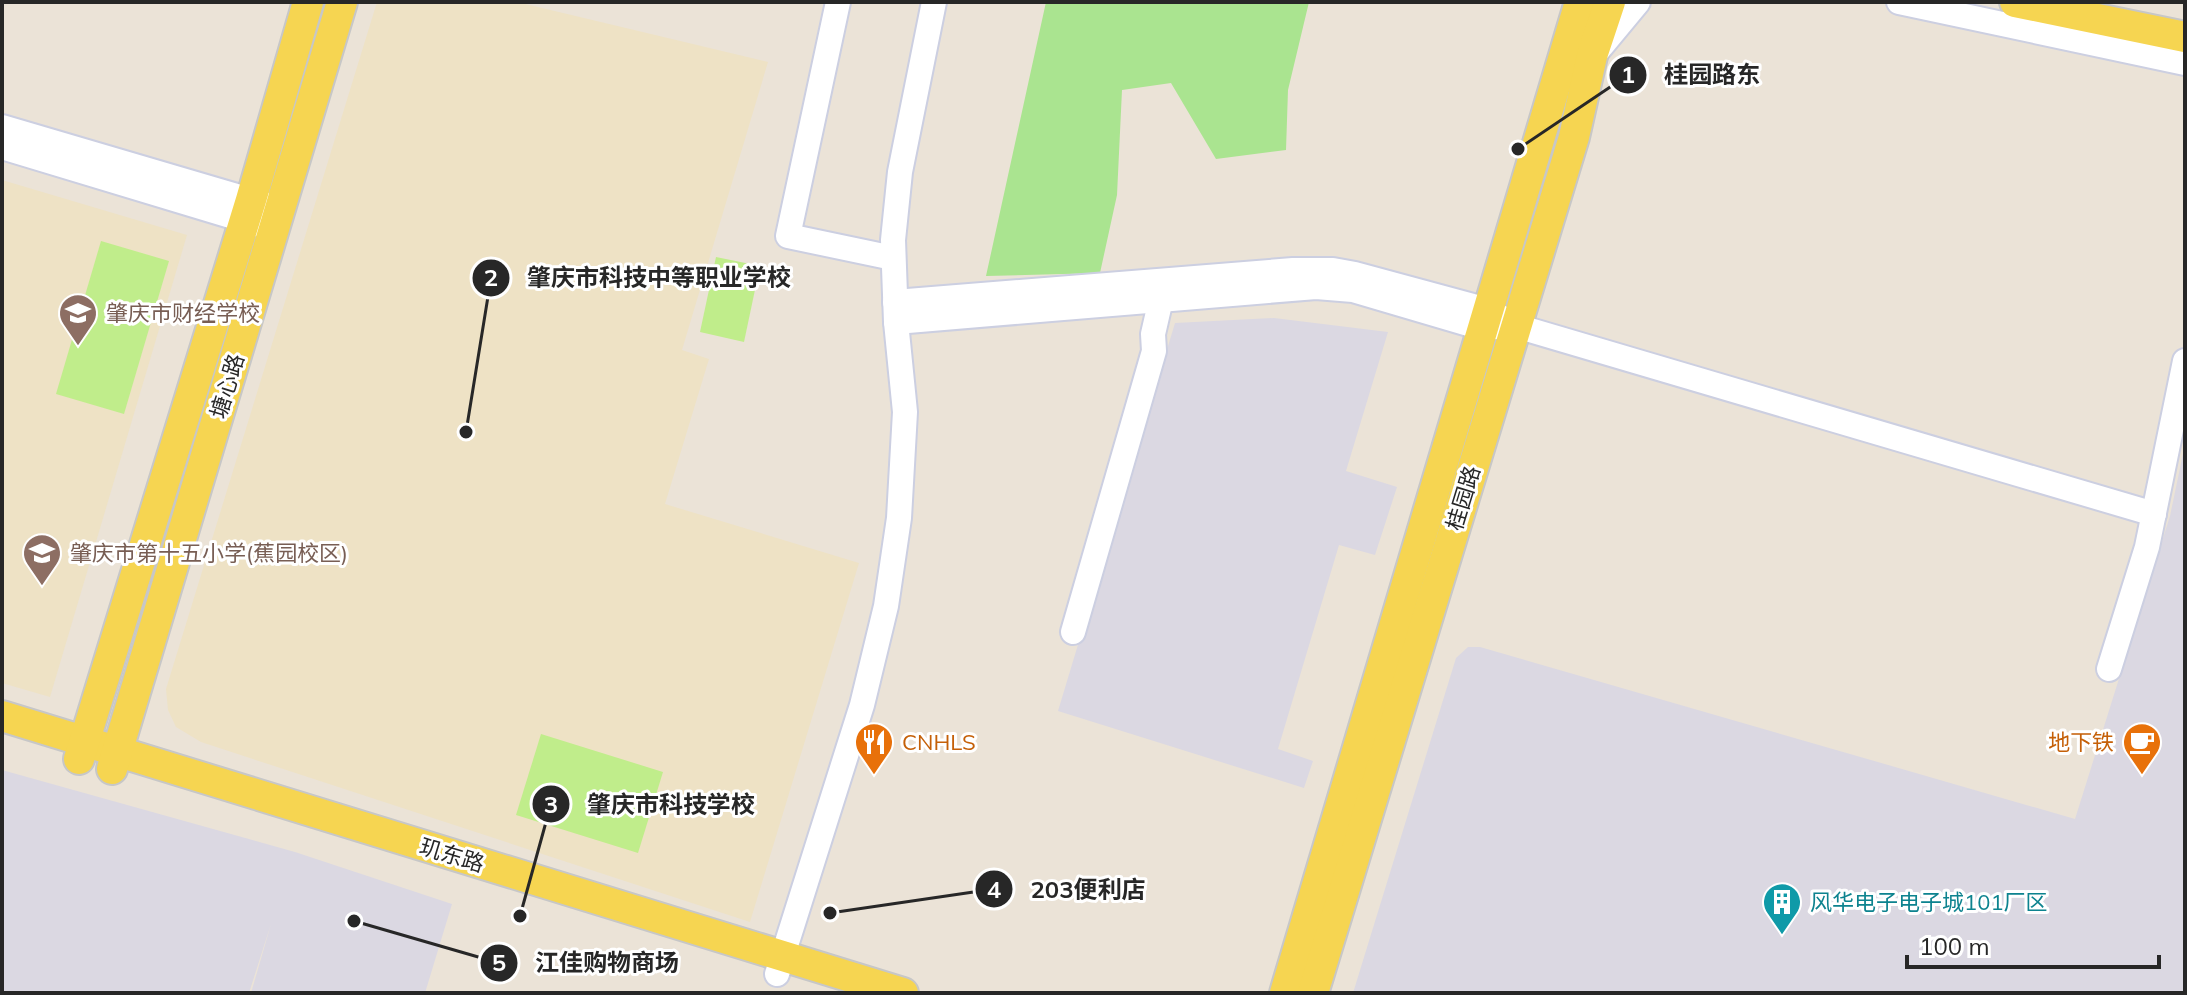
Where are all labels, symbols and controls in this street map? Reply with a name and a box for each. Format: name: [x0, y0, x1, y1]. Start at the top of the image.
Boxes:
callout: 桂园路东: [1608, 51, 1776, 99]
text: 1: [1621, 59, 1635, 89]
text: 桂园路东: [1664, 59, 1760, 89]
callout: 肇庆市科技中等职业学校: [471, 254, 807, 302]
text: 2: [484, 262, 498, 292]
text: 肇庆市科技中等职业学校: [527, 262, 791, 292]
school or university icon: 肇庆市财经学校: [57, 292, 99, 347]
place label: 肇庆市财经学校: [106, 299, 260, 327]
street label: 塘心路: [204, 350, 250, 422]
street label: 桂园路: [1440, 462, 1486, 534]
school or university icon: 肇庆市第十五小学(蕉园校区): [21, 532, 63, 587]
place label: 肇庆市第十五小学(蕉园校区): [70, 539, 348, 567]
restaurant icon: CNHLS: [853, 721, 895, 776]
cafe icon: 地下铁: [2121, 721, 2163, 776]
place label: CNHLS: [902, 728, 976, 756]
place label: 地下铁: [2048, 728, 2114, 756]
callout: 肇庆市科技学校: [531, 780, 771, 828]
text: 3: [544, 789, 558, 819]
text: 肇庆市科技学校: [587, 789, 755, 819]
street label: 玑东路: [416, 832, 488, 878]
callout: 203便利店: [974, 865, 1161, 913]
text: 4: [987, 874, 1001, 904]
text: 203便利店: [1030, 874, 1146, 904]
building icon: 风华电子电子城101厂区: [1761, 881, 1803, 936]
place label: 风华电子电子城101厂区: [1810, 888, 2048, 916]
scale bar: [1907, 919, 2159, 969]
text: 100 m: [1919, 931, 1990, 961]
callout: 江佳购物商场: [479, 939, 695, 987]
text: 5: [492, 947, 506, 977]
text: 江佳购物商场: [535, 947, 679, 977]

